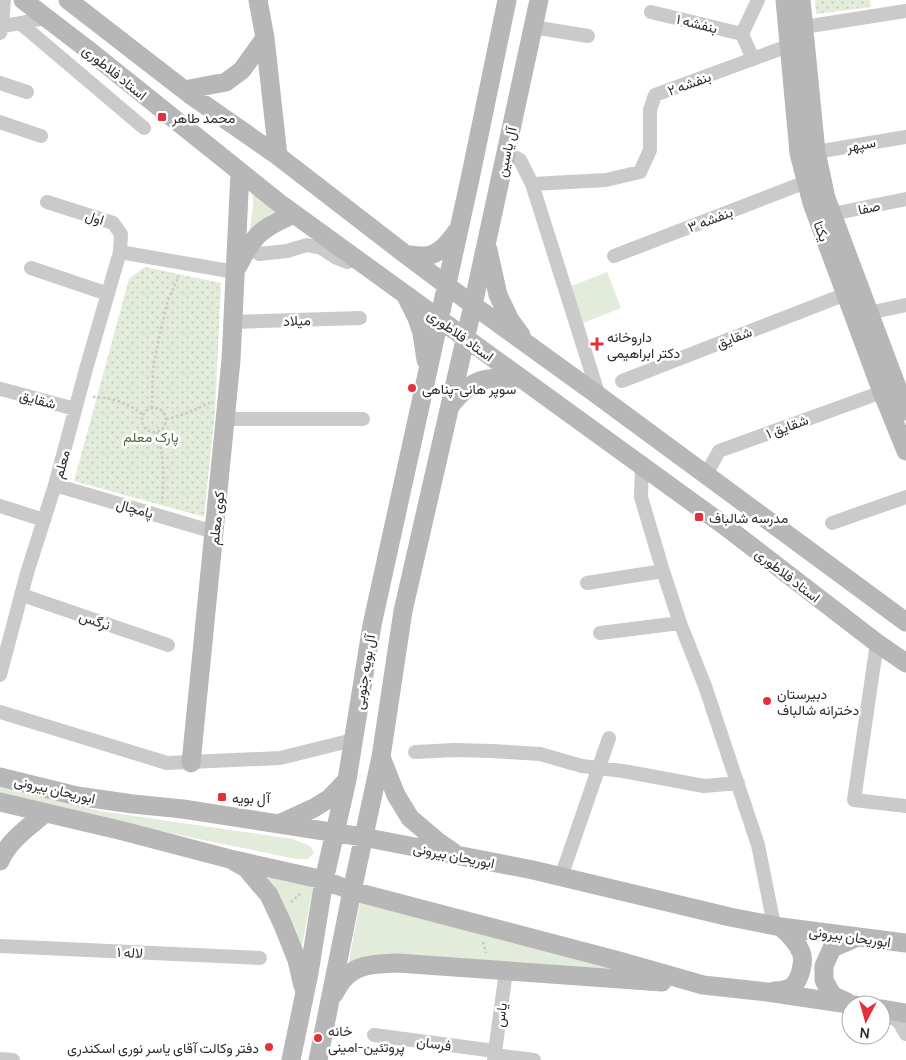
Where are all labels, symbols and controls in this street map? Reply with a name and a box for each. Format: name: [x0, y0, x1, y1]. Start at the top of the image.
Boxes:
street label: بنفشه ۱: [674, 9, 720, 37]
street label: استاد فلاطوری: [79, 40, 151, 104]
street label: بنفشه ۲: [665, 66, 713, 100]
place label: محمد طاهر: [171, 108, 235, 127]
marker: محمد طاهر: [156, 111, 168, 123]
street label: آل یاسین: [491, 124, 522, 179]
street label: سپهر: [844, 132, 877, 157]
street label: صفا: [856, 195, 882, 219]
street label: بنفشه ۳: [685, 202, 735, 236]
street label: اول: [83, 205, 107, 230]
street label: یکتا: [810, 218, 834, 244]
street label: استاد فلاطوری: [424, 304, 498, 366]
street label: میلاد: [283, 310, 311, 330]
street label: شقایق: [713, 322, 755, 352]
place label: داروخانه دکتر ابراهیمی: [607, 327, 680, 362]
marker: داروخانه دکتر ابراهیمی: [591, 338, 603, 350]
place label: سوپر هانی-پناهی: [422, 379, 516, 399]
marker: سوپر هانی-پناهی: [406, 382, 418, 394]
street label: شقایق: [18, 385, 58, 413]
street label: شقایق ۱: [763, 410, 811, 442]
park label: پارک معلم: [123, 427, 179, 447]
street label: معلم: [48, 448, 74, 480]
street label: کوی معلم: [204, 490, 228, 546]
street label: پامچال: [114, 494, 156, 523]
place label: مدرسه شالباف: [709, 508, 788, 527]
marker: مدرسه شالباف: [693, 511, 705, 523]
street label: استاد فلاطوری: [752, 544, 824, 606]
street label: نرگس: [77, 606, 113, 634]
street label: آل بویه جنوبی: [349, 631, 381, 711]
place label: دبیرستان دخترانه شالباف: [777, 684, 860, 719]
marker: دبیرستان دخترانه شالباف: [761, 695, 773, 707]
street label: ابوریحان بیرونی: [13, 770, 97, 808]
place label: آل بویه: [232, 788, 272, 808]
marker: آل بویه: [216, 791, 228, 803]
street label: ابوریحان بیرونی: [412, 838, 496, 872]
street label: ابوریحان بیرونی: [808, 921, 892, 951]
street label: لاله ۱: [116, 942, 144, 962]
north arrow: [841, 995, 891, 1045]
street label: یاس: [489, 1002, 511, 1028]
place label: خانه پروتئین-امینی: [328, 1021, 405, 1057]
text: N: [859, 1023, 871, 1043]
street label: فرسان: [415, 1031, 453, 1055]
marker: خانه پروتئین-امینی: [312, 1032, 324, 1044]
place label: دفتر وکالت آقای یاسر نوری اسکندری: [67, 1038, 259, 1057]
marker: دفتر وکالت آقای یاسر نوری اسکندری: [263, 1041, 275, 1053]

